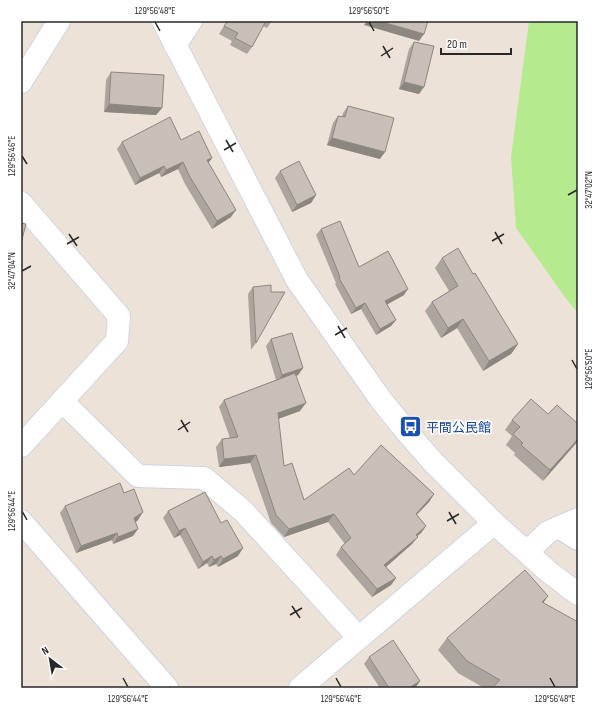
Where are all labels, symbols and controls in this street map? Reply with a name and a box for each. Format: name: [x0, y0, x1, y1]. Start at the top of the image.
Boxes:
text: 129°56'48"E: [135, 5, 175, 17]
text: 129°56'50"E: [349, 5, 389, 17]
scale bar: [441, 30, 511, 56]
text: 20 m: [447, 37, 467, 52]
text: 129°56'46"E: [6, 136, 18, 176]
text: 32°47'02"N: [583, 171, 595, 209]
text: 32°47'04"N: [6, 252, 18, 290]
text: 129°56'50"E: [583, 349, 595, 389]
bus stop icon: 平間公民館: [398, 414, 424, 440]
place label: 平間公民館: [426, 420, 491, 436]
text: 129°56'44"E: [6, 491, 18, 531]
north arrow: [30, 639, 70, 679]
text: N: [39, 644, 51, 658]
text: 129°56'44"E: [108, 693, 148, 705]
text: 129°56'46"E: [321, 693, 361, 705]
text: 129°56'48"E: [535, 693, 575, 705]

